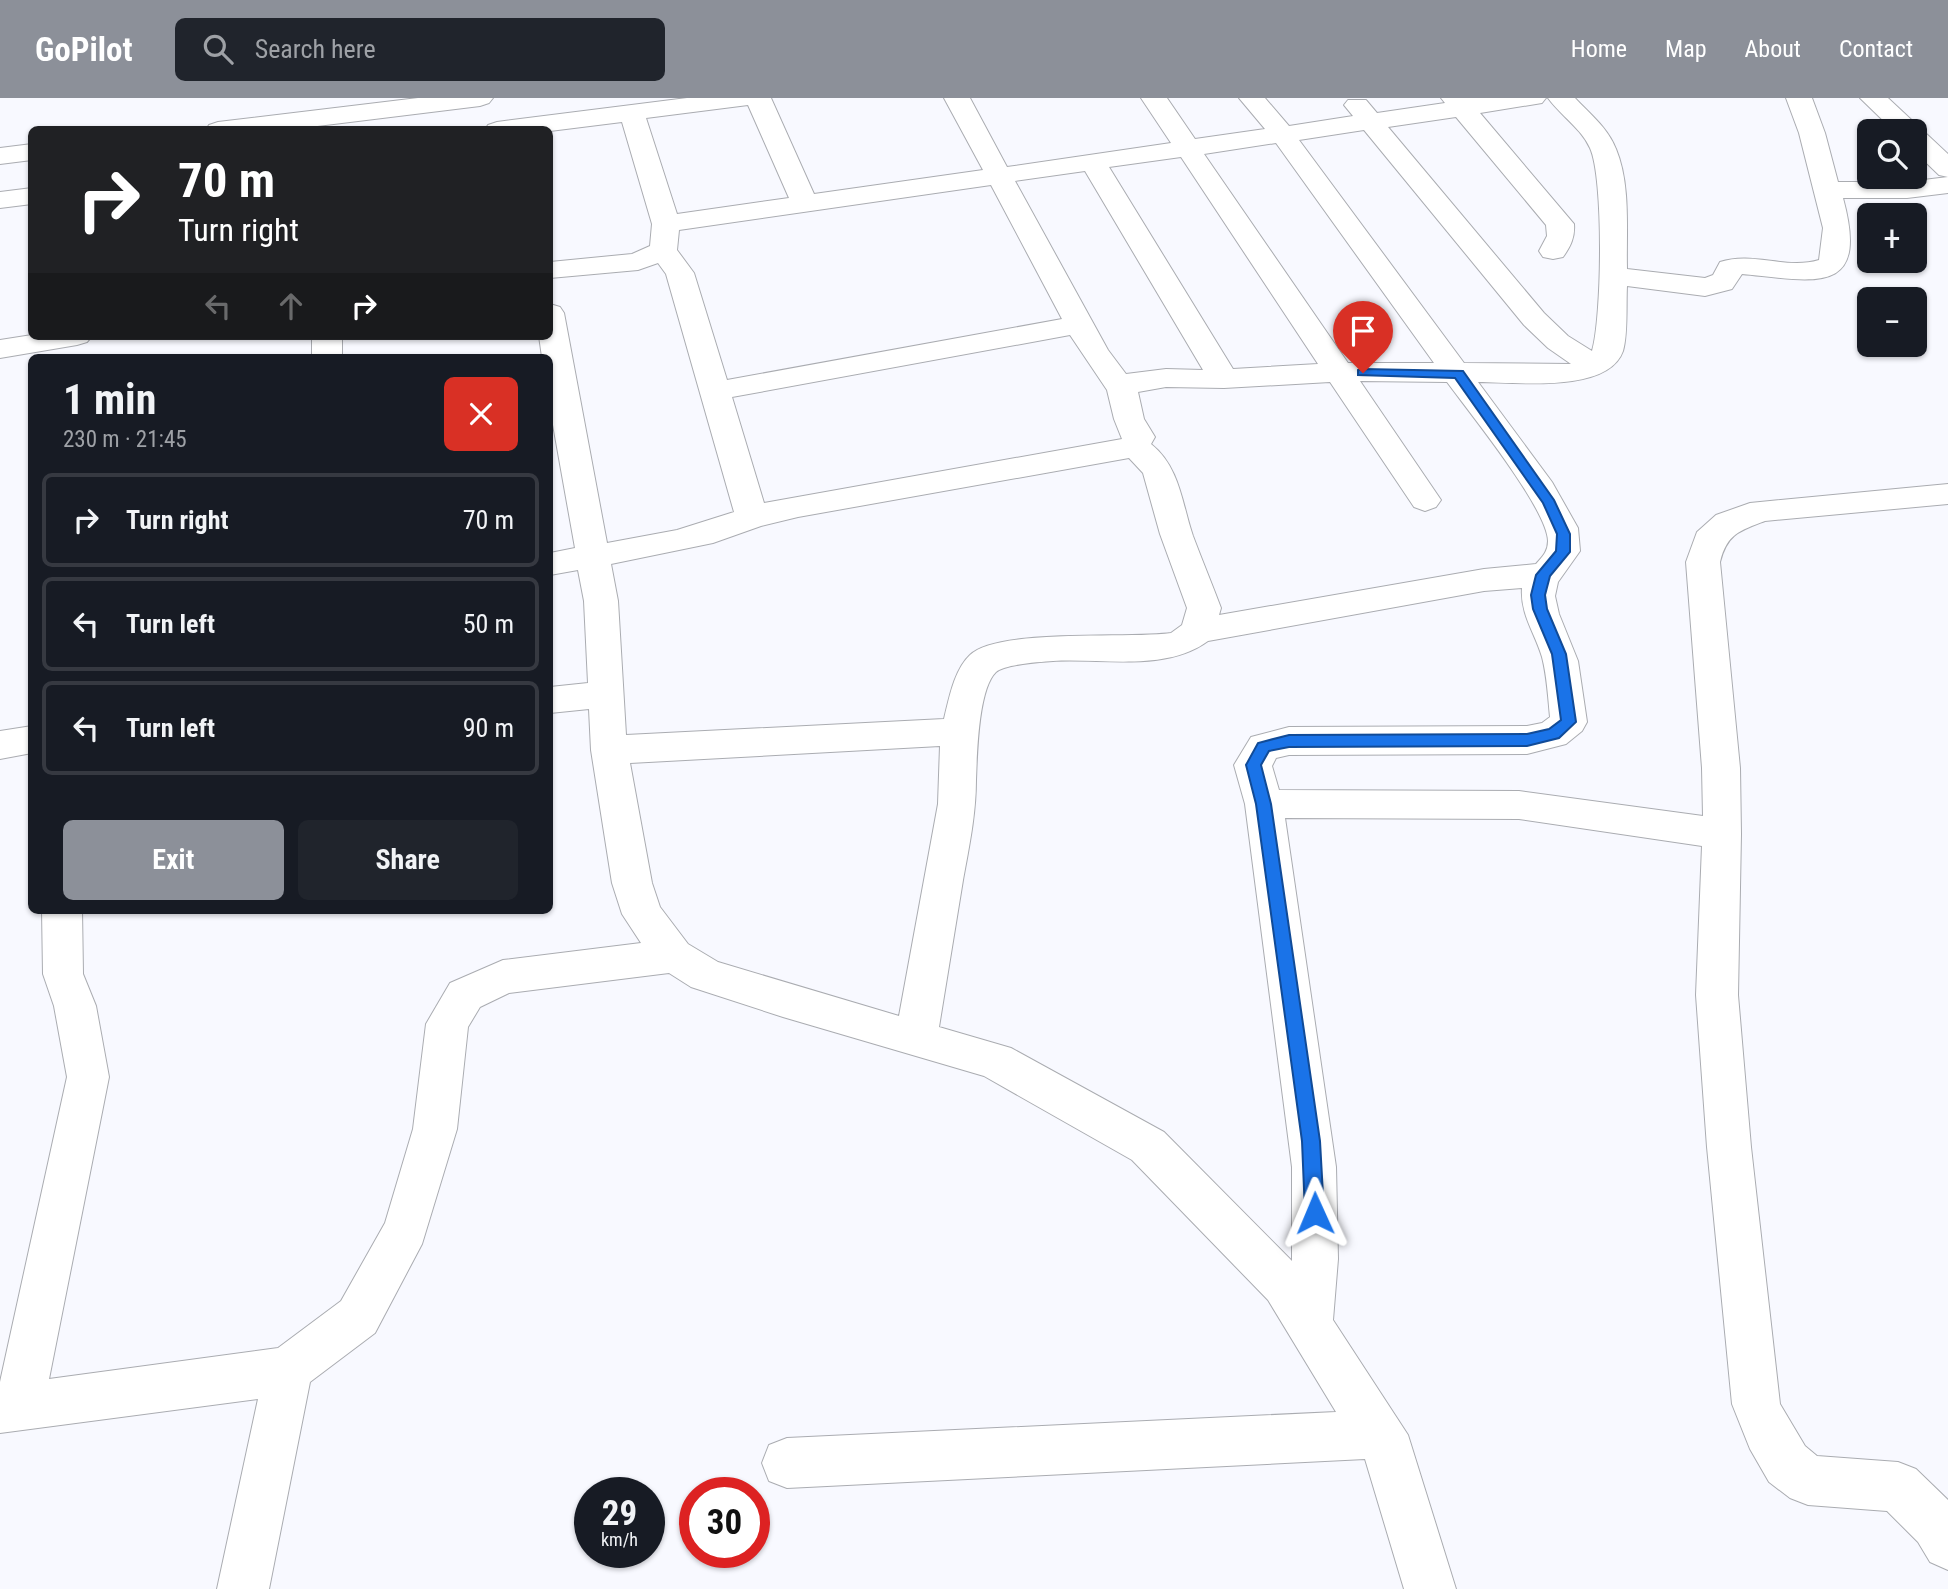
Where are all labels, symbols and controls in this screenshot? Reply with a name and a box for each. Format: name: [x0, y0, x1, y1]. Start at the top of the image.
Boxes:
search box: [175, 18, 665, 81]
text: GoPilot: [35, 30, 133, 69]
icon: search: [199, 30, 237, 68]
text: Search here: [255, 34, 376, 64]
text: Home: [1571, 35, 1627, 63]
text: Map: [1665, 35, 1707, 63]
text: About: [1745, 35, 1801, 63]
text: Contact: [1839, 35, 1913, 63]
map controls: [1857, 119, 1927, 357]
button: search: [1857, 119, 1927, 189]
text: 70 m: [178, 152, 275, 209]
icon: right: [63, 154, 154, 245]
button: +: [1857, 203, 1927, 273]
text: Turn right: [178, 211, 299, 249]
icon: left: [199, 287, 237, 325]
icon: ahead: [272, 287, 310, 325]
icon: right: [345, 287, 383, 325]
button: −: [1857, 287, 1927, 357]
pin: [1333, 301, 1393, 373]
icon: arrive: [1344, 312, 1382, 350]
text: 1 min: [63, 375, 156, 424]
button: close: [444, 377, 518, 451]
text: 230 m · 21:45: [63, 426, 187, 453]
icon: right: [67, 501, 105, 539]
text: Turn right: [126, 505, 228, 535]
text: 70 m: [463, 505, 514, 535]
icon: left: [67, 605, 105, 643]
text: Turn left: [126, 609, 215, 639]
text: 50 m: [463, 609, 514, 639]
icon: left: [67, 709, 105, 747]
text: Turn left: [126, 713, 215, 743]
text: 90 m: [463, 713, 514, 743]
button: Exit: [63, 820, 284, 900]
button: Share: [298, 820, 518, 900]
position arrow: [1278, 1176, 1352, 1250]
speed limit sign: 30: [679, 1477, 770, 1568]
text: 29: [602, 1493, 637, 1534]
text: km/h: [601, 1529, 638, 1550]

